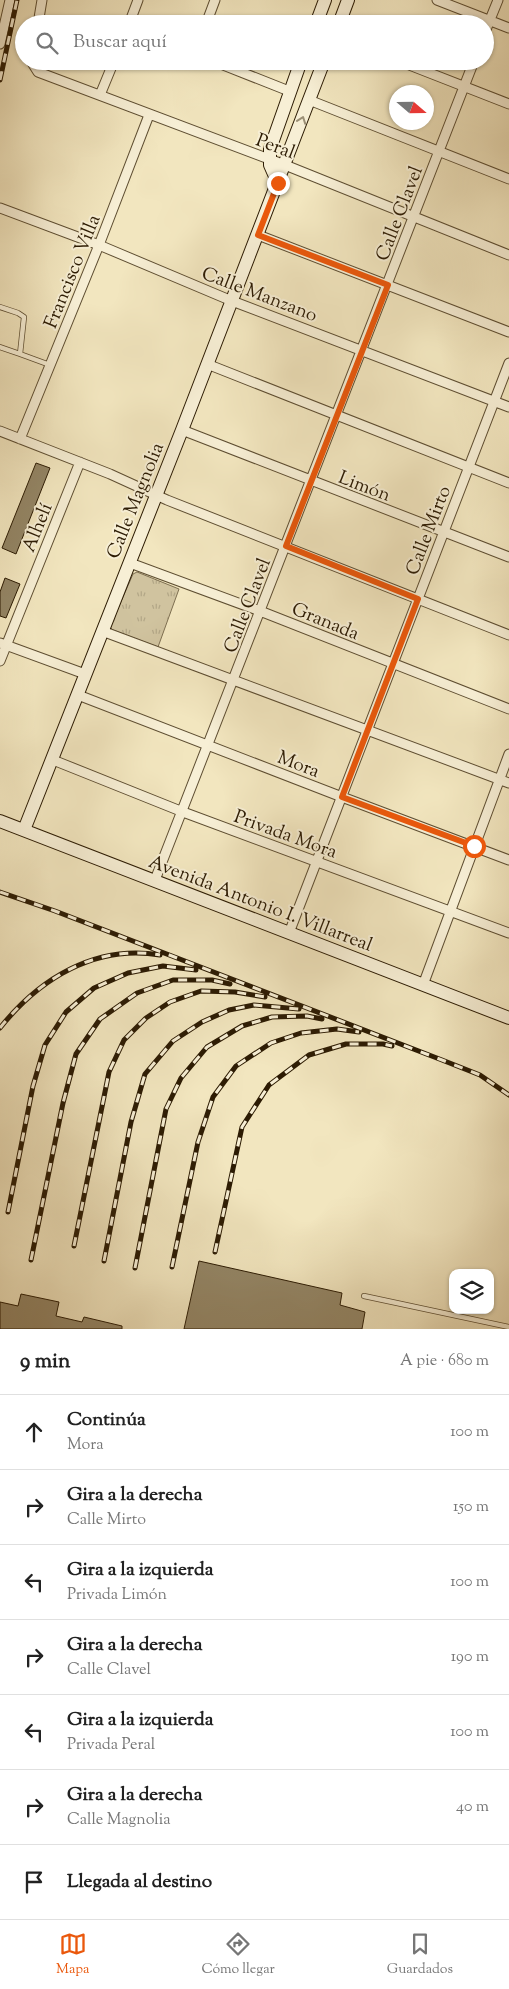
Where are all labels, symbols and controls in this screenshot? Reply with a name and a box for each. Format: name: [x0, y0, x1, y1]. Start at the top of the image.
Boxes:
search box: [15, 15, 494, 70]
icon: search: [33, 29, 61, 57]
text: Buscar aquí: [73, 29, 167, 56]
north arrow: [389, 85, 434, 130]
one-way arrow: [296, 116, 306, 124]
street label: Peral: [252, 128, 299, 167]
street label: Calle Clavel: [370, 163, 431, 265]
route end: [267, 172, 290, 195]
street label: Francisco Villa: [38, 211, 109, 333]
street label: Calle Manzano: [197, 261, 321, 330]
street label: Calle Magnolia: [101, 439, 172, 563]
street label: Limón: [334, 465, 394, 510]
street label: Calle Mirto: [400, 482, 459, 580]
street label: Alhelí: [16, 499, 60, 557]
street label: Calle Clavel: [218, 555, 279, 657]
street label: Granada: [287, 597, 363, 648]
street label: Mora: [273, 745, 323, 786]
street label: Privada Mora: [230, 804, 341, 867]
route start: [463, 835, 486, 858]
street label: Avenida Antonio I. Villarreal: [144, 849, 376, 960]
map controls: [449, 1269, 494, 1314]
button: layers: [449, 1269, 494, 1314]
text: 9 min: [20, 1347, 70, 1377]
text: A pie · 680 m: [400, 1350, 489, 1373]
text: Continúa: [67, 1407, 146, 1434]
icon: ahead: [20, 1418, 48, 1446]
text: 100 m: [450, 1421, 489, 1444]
text: Mora: [67, 1434, 104, 1457]
text: Gira a la derecha: [67, 1482, 202, 1509]
icon: right: [20, 1493, 48, 1521]
text: 150 m: [453, 1496, 489, 1519]
text: Calle Mirto: [67, 1509, 146, 1532]
text: Gira a la izquierda: [67, 1557, 213, 1584]
icon: left: [20, 1568, 48, 1596]
text: 100 m: [450, 1571, 489, 1594]
text: Privada Limón: [67, 1584, 167, 1607]
text: Gira a la derecha: [67, 1632, 202, 1659]
icon: right: [20, 1643, 48, 1671]
text: 190 m: [451, 1646, 489, 1669]
text: Calle Clavel: [67, 1659, 151, 1682]
text: Gira a la izquierda: [67, 1707, 213, 1734]
icon: left: [20, 1718, 48, 1746]
text: 100 m: [450, 1721, 489, 1744]
text: Privada Peral: [67, 1734, 155, 1757]
text: Gira a la derecha: [67, 1782, 202, 1809]
icon: right: [20, 1793, 48, 1821]
text: 40 m: [456, 1796, 489, 1819]
text: Calle Magnolia: [67, 1809, 171, 1832]
icon: arrive: [20, 1868, 48, 1896]
text: Llegada al destino: [67, 1869, 212, 1896]
tab: Mapa: [56, 1930, 89, 1980]
tab: Cómo llegar: [202, 1930, 275, 1980]
tab: Guardados: [387, 1930, 453, 1980]

